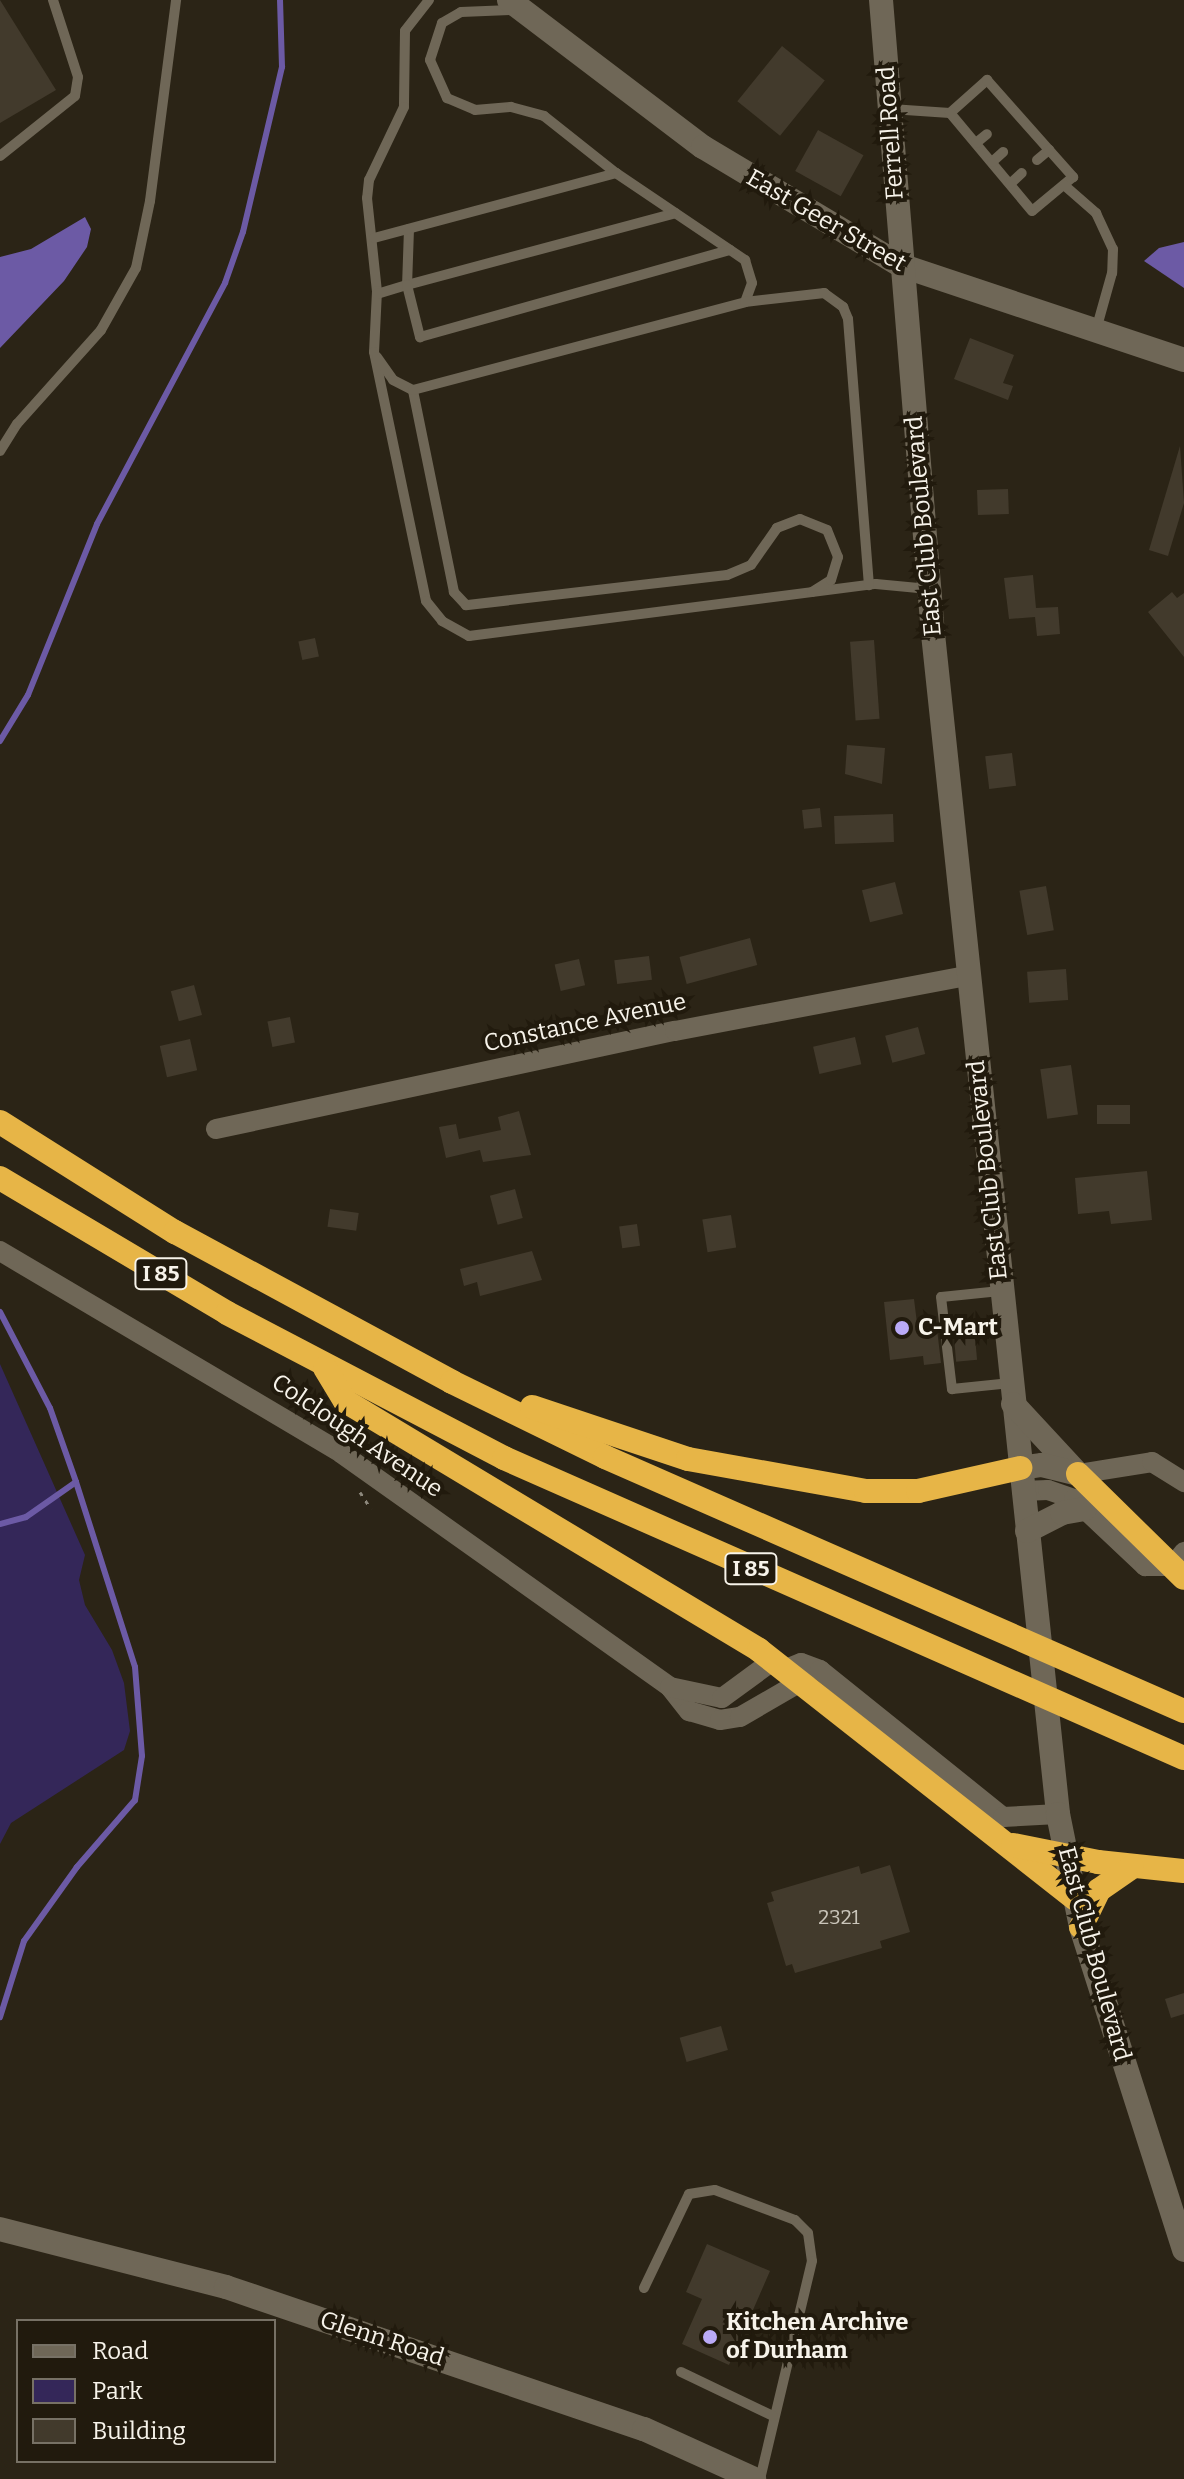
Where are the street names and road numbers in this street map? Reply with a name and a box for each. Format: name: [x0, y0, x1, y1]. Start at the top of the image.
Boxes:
street label: Ferrell Road: [872, 65, 910, 201]
street label: East Geer Street: [741, 164, 911, 278]
street label: East Club Boulevard: [900, 415, 948, 637]
street label: Constance Avenue: [481, 987, 689, 1059]
street label: East Club Boulevard: [962, 1059, 1014, 1281]
road number: I 85: [133, 1256, 189, 1292]
street label: Colclough Avenue: [266, 1368, 448, 1504]
road number: I 85: [723, 1551, 779, 1587]
street label: East Club Boulevard: [1052, 1844, 1136, 2064]
street label: Glenn Road: [316, 2305, 448, 2373]

